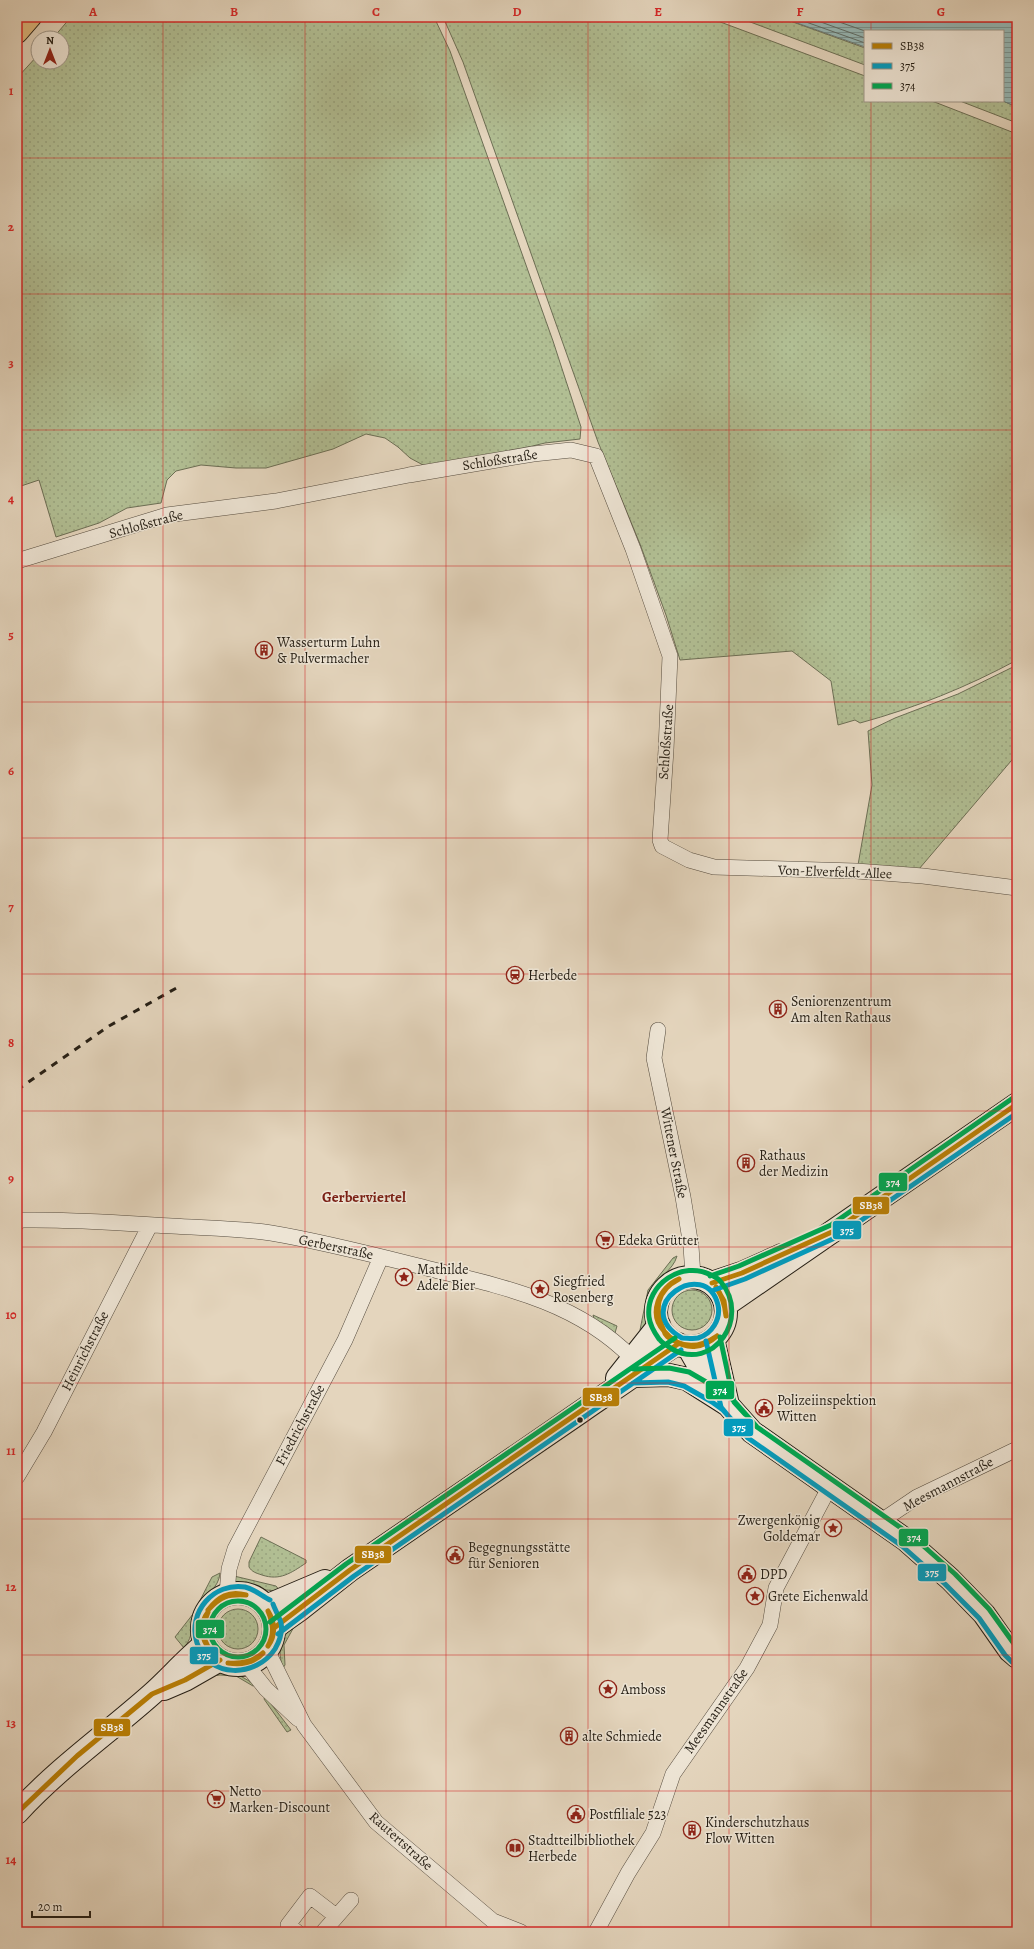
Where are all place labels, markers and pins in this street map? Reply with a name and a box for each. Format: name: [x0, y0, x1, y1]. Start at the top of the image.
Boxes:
place label: Wasserturm Luhn & Pulvermacher: [276, 633, 380, 668]
building icon: Wasserturm Luhn & Pulvermacher: [254, 640, 274, 660]
station icon: Herbede: [505, 965, 525, 985]
place label: Herbede: [528, 966, 577, 985]
place label: Seniorenzentrum Am alten Rathaus: [790, 992, 892, 1027]
building icon: Seniorenzentrum Am alten Rathaus: [768, 999, 788, 1019]
place label: Rathaus der Medizin: [759, 1146, 829, 1181]
building icon: Rathaus der Medizin: [736, 1153, 756, 1173]
supermarket icon: Edeka Grütter: [595, 1230, 615, 1250]
place label: Edeka Grütter: [618, 1231, 699, 1250]
place label: Mathilde Adele Bier: [416, 1260, 476, 1295]
place icon: Mathilde Adele Bier: [394, 1267, 414, 1287]
place label: Siegfried Rosenberg: [553, 1272, 613, 1307]
place icon: Siegfried Rosenberg: [530, 1279, 550, 1299]
place label: Polizeiinspektion Witten: [776, 1391, 876, 1426]
public building icon: Polizeiinspektion Witten: [754, 1398, 774, 1418]
unlabelled marker: [575, 1415, 585, 1425]
place label: Zwergenkönig Goldemar: [738, 1511, 821, 1546]
place icon: Zwergenkönig Goldemar: [823, 1518, 843, 1538]
place label: Begegnungsstätte für Senioren: [468, 1538, 570, 1573]
public building icon: Begegnungsstätte für Senioren: [445, 1545, 465, 1565]
public building icon: DPD: [737, 1564, 757, 1584]
place label: DPD: [760, 1565, 788, 1584]
place icon: Grete Eichenwald: [745, 1586, 765, 1606]
place label: Grete Eichenwald: [768, 1587, 869, 1606]
place icon: Amboss: [598, 1679, 618, 1699]
place label: Amboss: [620, 1680, 666, 1699]
building icon: alte Schmiede: [559, 1726, 579, 1746]
place label: alte Schmiede: [582, 1727, 662, 1746]
place label: Netto Marken-Discount: [229, 1782, 330, 1817]
supermarket icon: Netto Marken-Discount: [206, 1789, 226, 1809]
public building icon: Postfiliale 523: [566, 1804, 586, 1824]
place label: Postfiliale 523: [589, 1805, 667, 1824]
place label: Kinderschutzhaus Flow Witten: [705, 1813, 809, 1848]
building icon: Kinderschutzhaus Flow Witten: [682, 1820, 702, 1840]
place label: Stadtteilbibliothek Herbede: [528, 1831, 635, 1866]
library icon: Stadtteilbibliothek Herbede: [505, 1838, 525, 1858]

